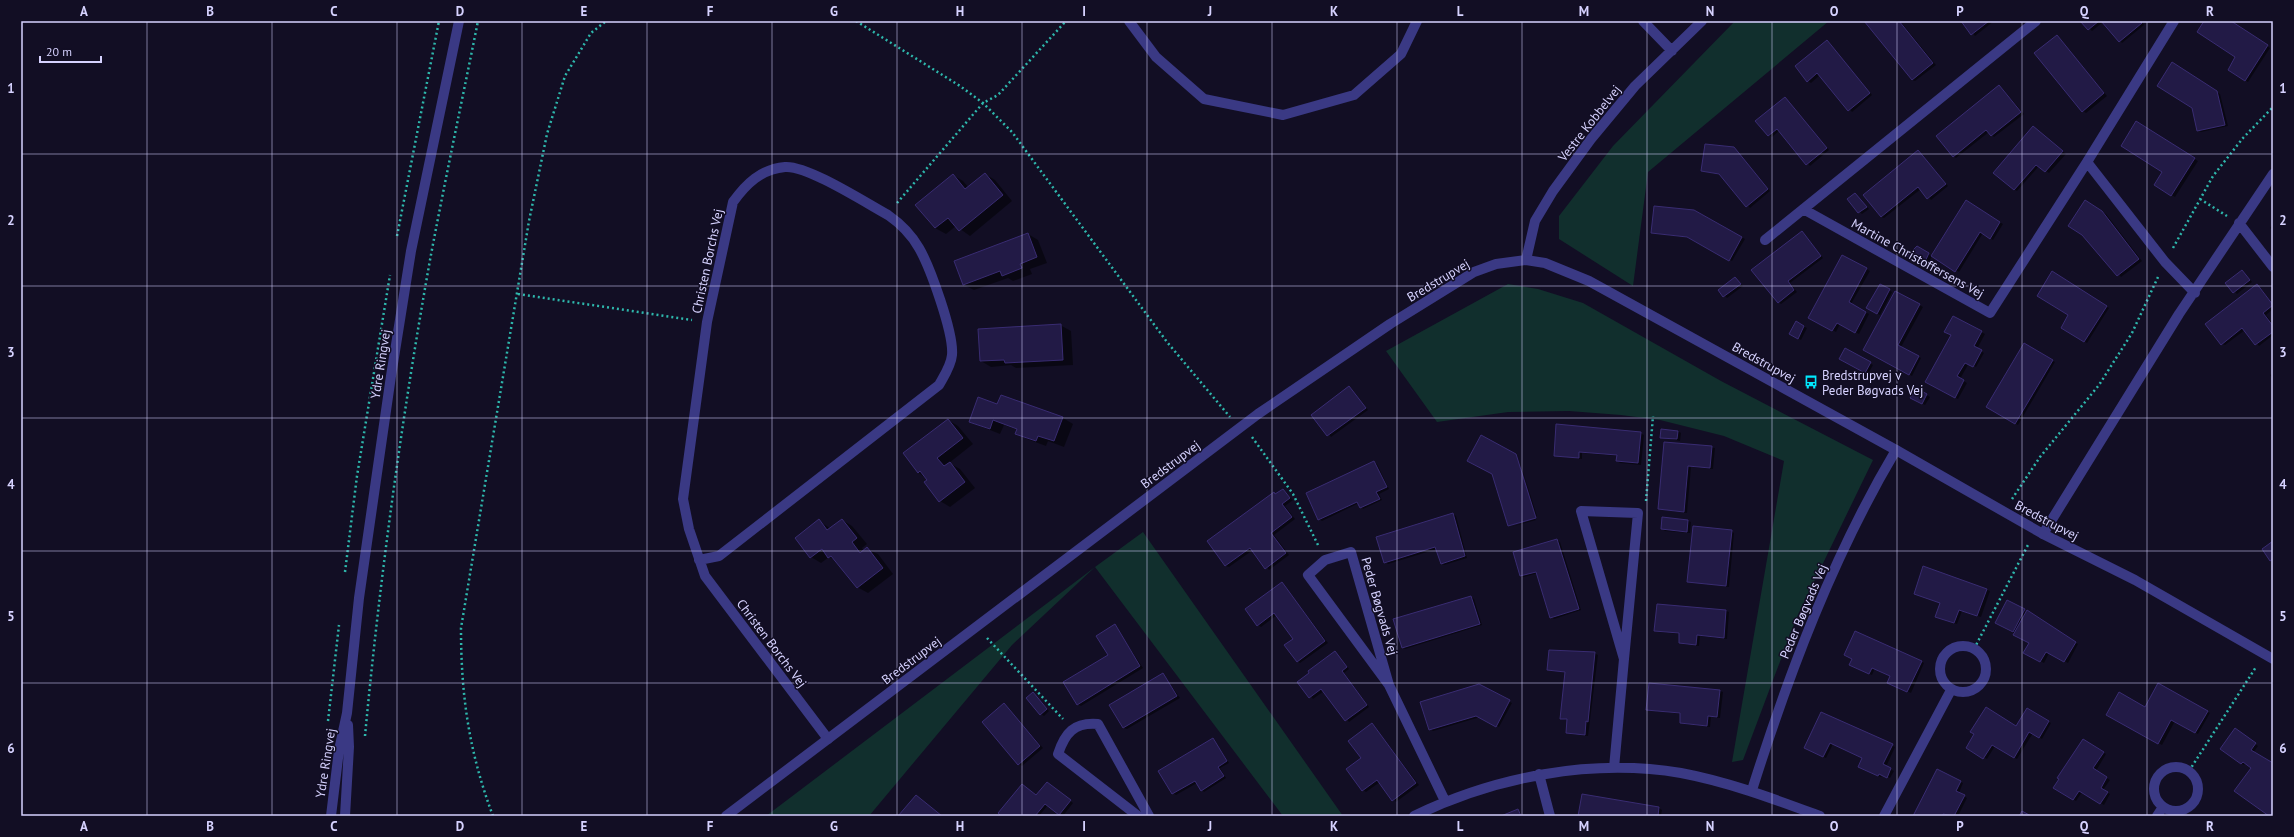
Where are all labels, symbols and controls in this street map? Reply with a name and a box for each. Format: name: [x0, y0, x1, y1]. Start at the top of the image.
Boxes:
text: A: [80, 3, 88, 20]
text: B: [206, 3, 214, 20]
text: C: [330, 3, 338, 20]
text: D: [456, 3, 464, 20]
text: E: [581, 3, 588, 20]
text: F: [707, 3, 714, 20]
text: G: [830, 3, 838, 20]
text: H: [956, 3, 964, 20]
text: I: [1082, 3, 1086, 20]
text: J: [1207, 3, 1212, 20]
text: K: [1330, 3, 1338, 20]
text: L: [1457, 3, 1464, 20]
text: M: [1579, 3, 1589, 20]
text: N: [1706, 3, 1714, 20]
text: O: [1830, 3, 1839, 20]
text: P: [1956, 3, 1964, 20]
text: Q: [2080, 3, 2090, 20]
text: R: [2206, 3, 2214, 20]
scale bar: [40, 38, 101, 64]
text: 20 m: [46, 44, 72, 59]
text: 1: [7, 80, 15, 97]
text: 1: [2279, 80, 2287, 97]
street label: Vestre Kobbelvej: [1554, 82, 1625, 166]
street label: Christen Borchs Vej: [688, 207, 727, 315]
text: 2: [7, 212, 15, 229]
text: 2: [2279, 212, 2287, 229]
street label: Martine Christoffersens Vej: [1848, 215, 1987, 302]
street label: Bredstrupvej: [1404, 255, 1473, 306]
street label: Ydre Ringvej: [367, 328, 394, 400]
street label: Bredstrupvej: [1729, 338, 1798, 387]
text: 3: [7, 344, 15, 361]
text: 3: [2279, 344, 2287, 361]
place label: Bredstrupvej v Peder Bøgvads Vej: [1822, 367, 1923, 399]
bus stop icon: Bredstrupvej v Peder Bøgvads Vej: [1803, 374, 1819, 390]
street label: Bredstrupvej: [1137, 437, 1203, 492]
text: 4: [7, 476, 15, 493]
text: 4: [2279, 476, 2287, 493]
street label: Bredstrupvej: [2012, 497, 2082, 544]
street label: Peder Bøgvads Vej: [1357, 555, 1402, 657]
street label: Peder Bøgvads Vej: [1776, 561, 1831, 661]
street label: Christen Borchs Vej: [733, 596, 810, 691]
text: 5: [7, 608, 15, 625]
text: 5: [2279, 608, 2287, 625]
street label: Bredstrupvej: [878, 633, 944, 688]
street label: Ydre Ringvej: [312, 727, 339, 799]
text: 6: [7, 740, 15, 757]
text: 6: [2279, 740, 2287, 757]
text: A: [80, 818, 88, 835]
text: B: [206, 818, 214, 835]
text: C: [330, 818, 338, 835]
text: D: [456, 818, 464, 835]
text: E: [581, 818, 588, 835]
text: F: [707, 818, 714, 835]
text: G: [830, 818, 838, 835]
text: H: [956, 818, 964, 835]
text: I: [1082, 818, 1086, 835]
text: J: [1207, 818, 1212, 835]
text: K: [1330, 818, 1338, 835]
text: L: [1457, 818, 1464, 835]
text: M: [1579, 818, 1589, 835]
text: N: [1706, 818, 1714, 835]
text: O: [1830, 818, 1839, 835]
text: P: [1956, 818, 1964, 835]
text: Q: [2080, 818, 2090, 835]
text: R: [2206, 818, 2214, 835]

